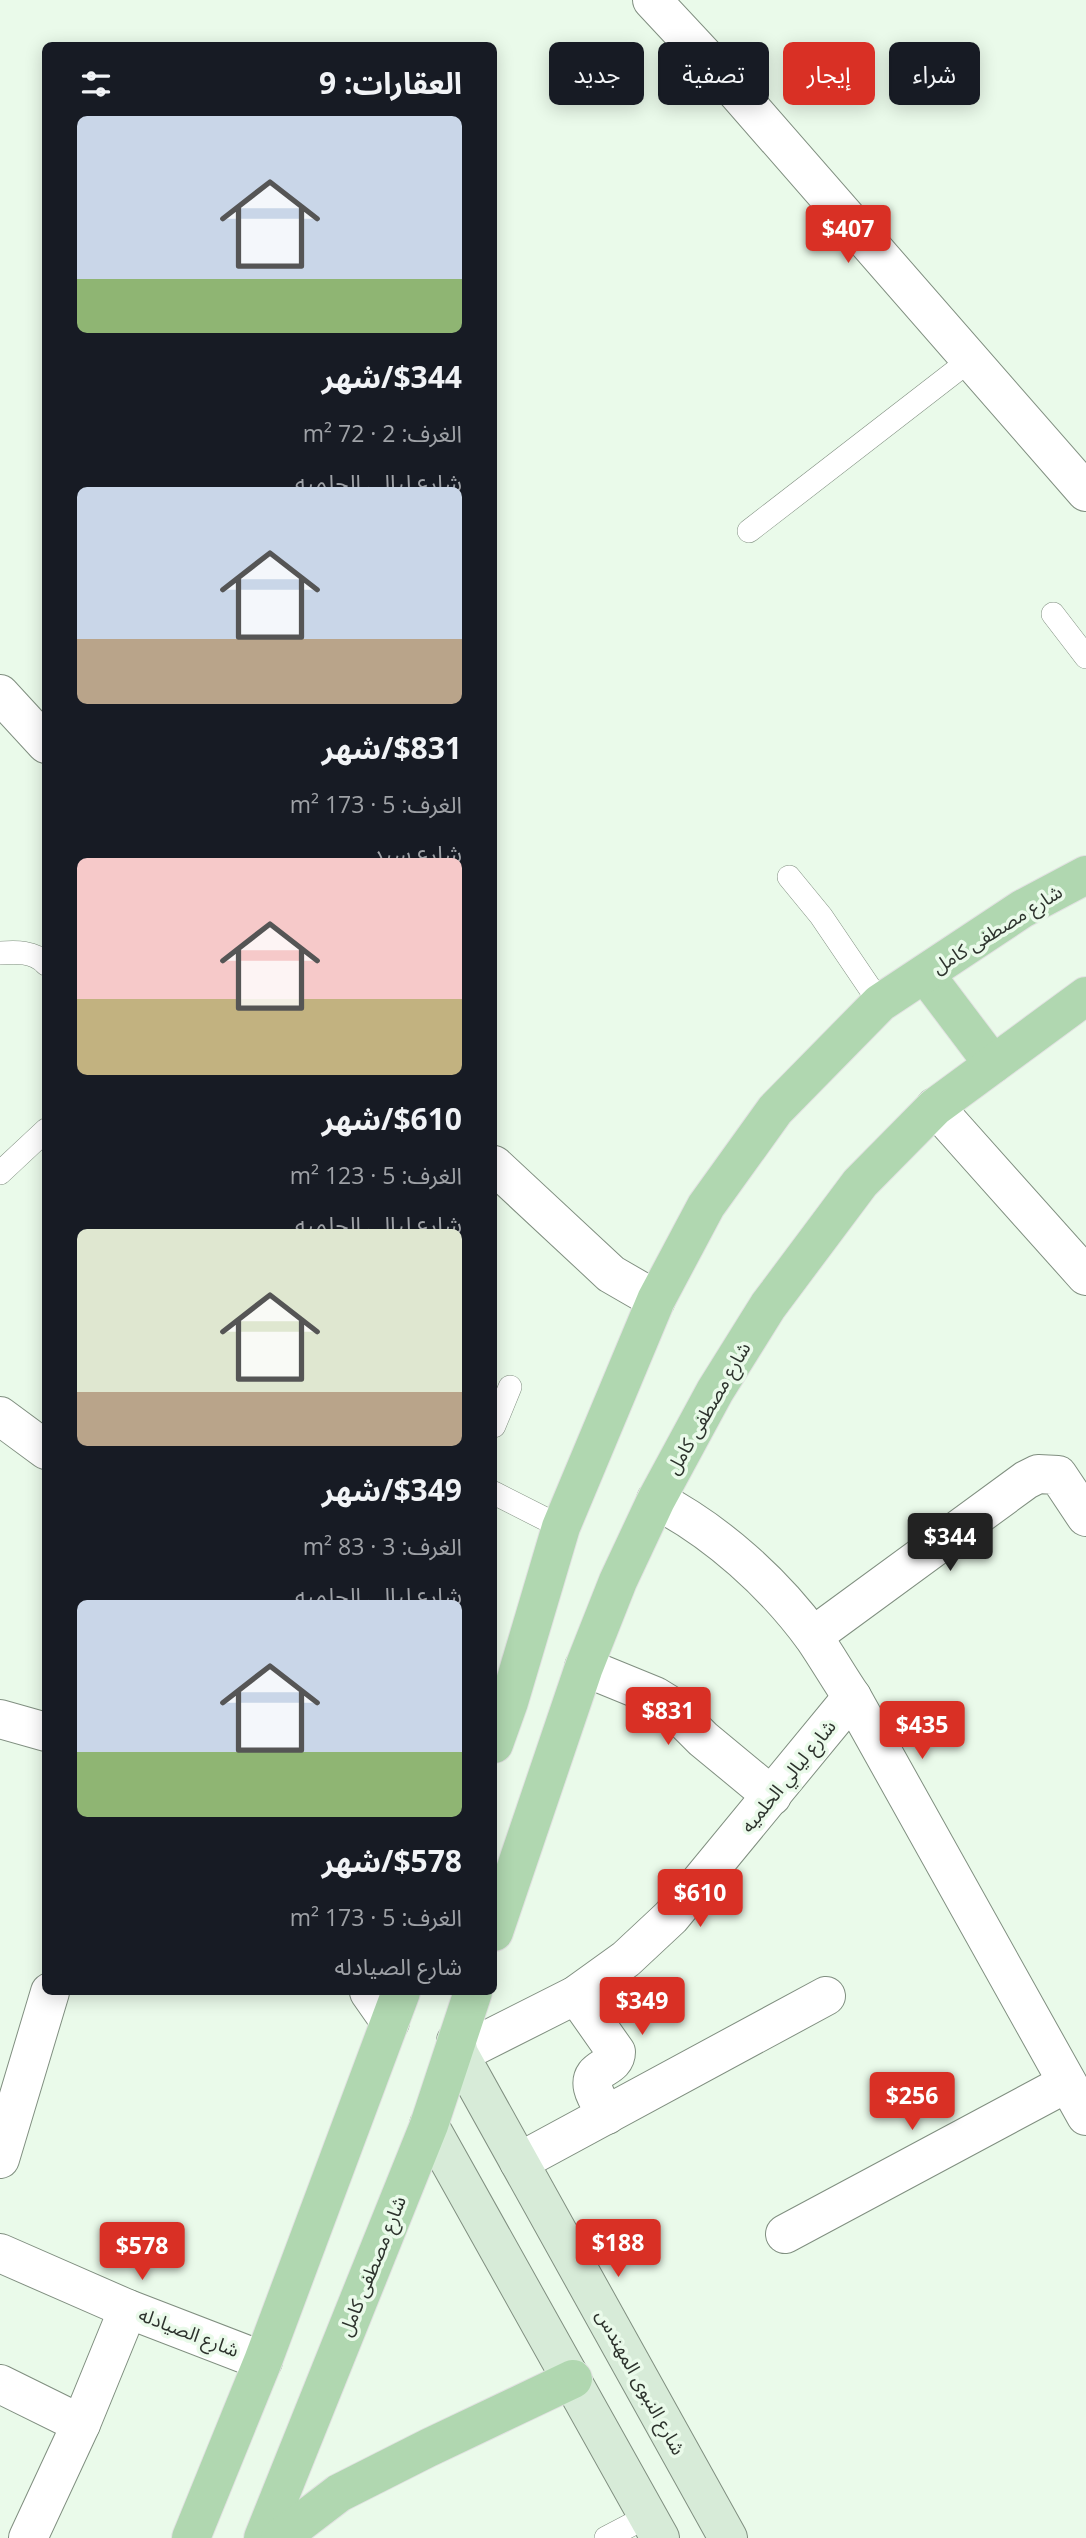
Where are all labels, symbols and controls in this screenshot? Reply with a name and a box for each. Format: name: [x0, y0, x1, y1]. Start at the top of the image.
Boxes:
chip: جديد: [549, 42, 644, 105]
chip: تصفية: [658, 42, 769, 105]
chip: إيجار: [783, 42, 875, 105]
chip: شراء: [889, 42, 980, 105]
text: العقارات: 9: [319, 62, 462, 103]
icon: filters: [77, 65, 115, 103]
icon: home: [207, 161, 333, 287]
pin: $407: [807, 205, 889, 265]
text: $407: [822, 212, 874, 244]
text: $344/شهر: [322, 356, 462, 397]
text: الغرف: 2 · 72 m²: [303, 417, 462, 449]
text: شارع ليالي الحلميه: [295, 466, 462, 498]
icon: home: [207, 532, 333, 658]
text: $831/شهر: [322, 727, 462, 768]
text: الغرف: 5 · 173 m²: [290, 788, 462, 820]
text: شارع سيد: [372, 837, 462, 869]
street label: شارع مصطفى كامل: [927, 878, 1068, 980]
icon: home: [207, 903, 333, 1029]
text: $610/شهر: [322, 1098, 462, 1139]
text: الغرف: 5 · 123 m²: [290, 1159, 462, 1191]
text: شارع ليالي الحلميه: [295, 1208, 462, 1240]
icon: home: [207, 1274, 333, 1400]
street label: شارع مصطفى كامل: [659, 1337, 757, 1480]
text: $349/شهر: [322, 1469, 462, 1510]
pin: $344: [909, 1514, 991, 1573]
text: $344: [924, 1520, 976, 1552]
text: الغرف: 3 · 83 m²: [303, 1530, 462, 1562]
text: شارع ليالي الحلميه: [295, 1579, 462, 1611]
icon: home: [207, 1645, 333, 1771]
pin: $831: [627, 1688, 709, 1747]
text: $831: [642, 1694, 694, 1726]
pin: $435: [881, 1702, 963, 1761]
text: $435: [896, 1708, 948, 1740]
street label: شارع ليالي الحلميه: [734, 1714, 843, 1839]
text: $578/شهر: [322, 1840, 462, 1881]
pin: $610: [659, 1870, 741, 1929]
text: $610: [674, 1876, 726, 1908]
text: الغرف: 5 · 173 m²: [290, 1901, 462, 1933]
text: شارع الصيادله: [335, 1950, 462, 1982]
pin: $349: [601, 1978, 683, 2037]
text: $349: [616, 1984, 668, 2016]
pin: $256: [871, 2072, 953, 2132]
text: $256: [886, 2079, 938, 2111]
street label: شارع مصطفى كامل: [332, 2192, 413, 2340]
pin: $188: [577, 2220, 659, 2279]
pin: $578: [101, 2222, 183, 2282]
text: $188: [592, 2226, 644, 2258]
text: $578: [116, 2229, 168, 2261]
street label: شارع الصيادله: [135, 2301, 243, 2364]
street label: شارع النبوى المهندس: [589, 2305, 692, 2460]

